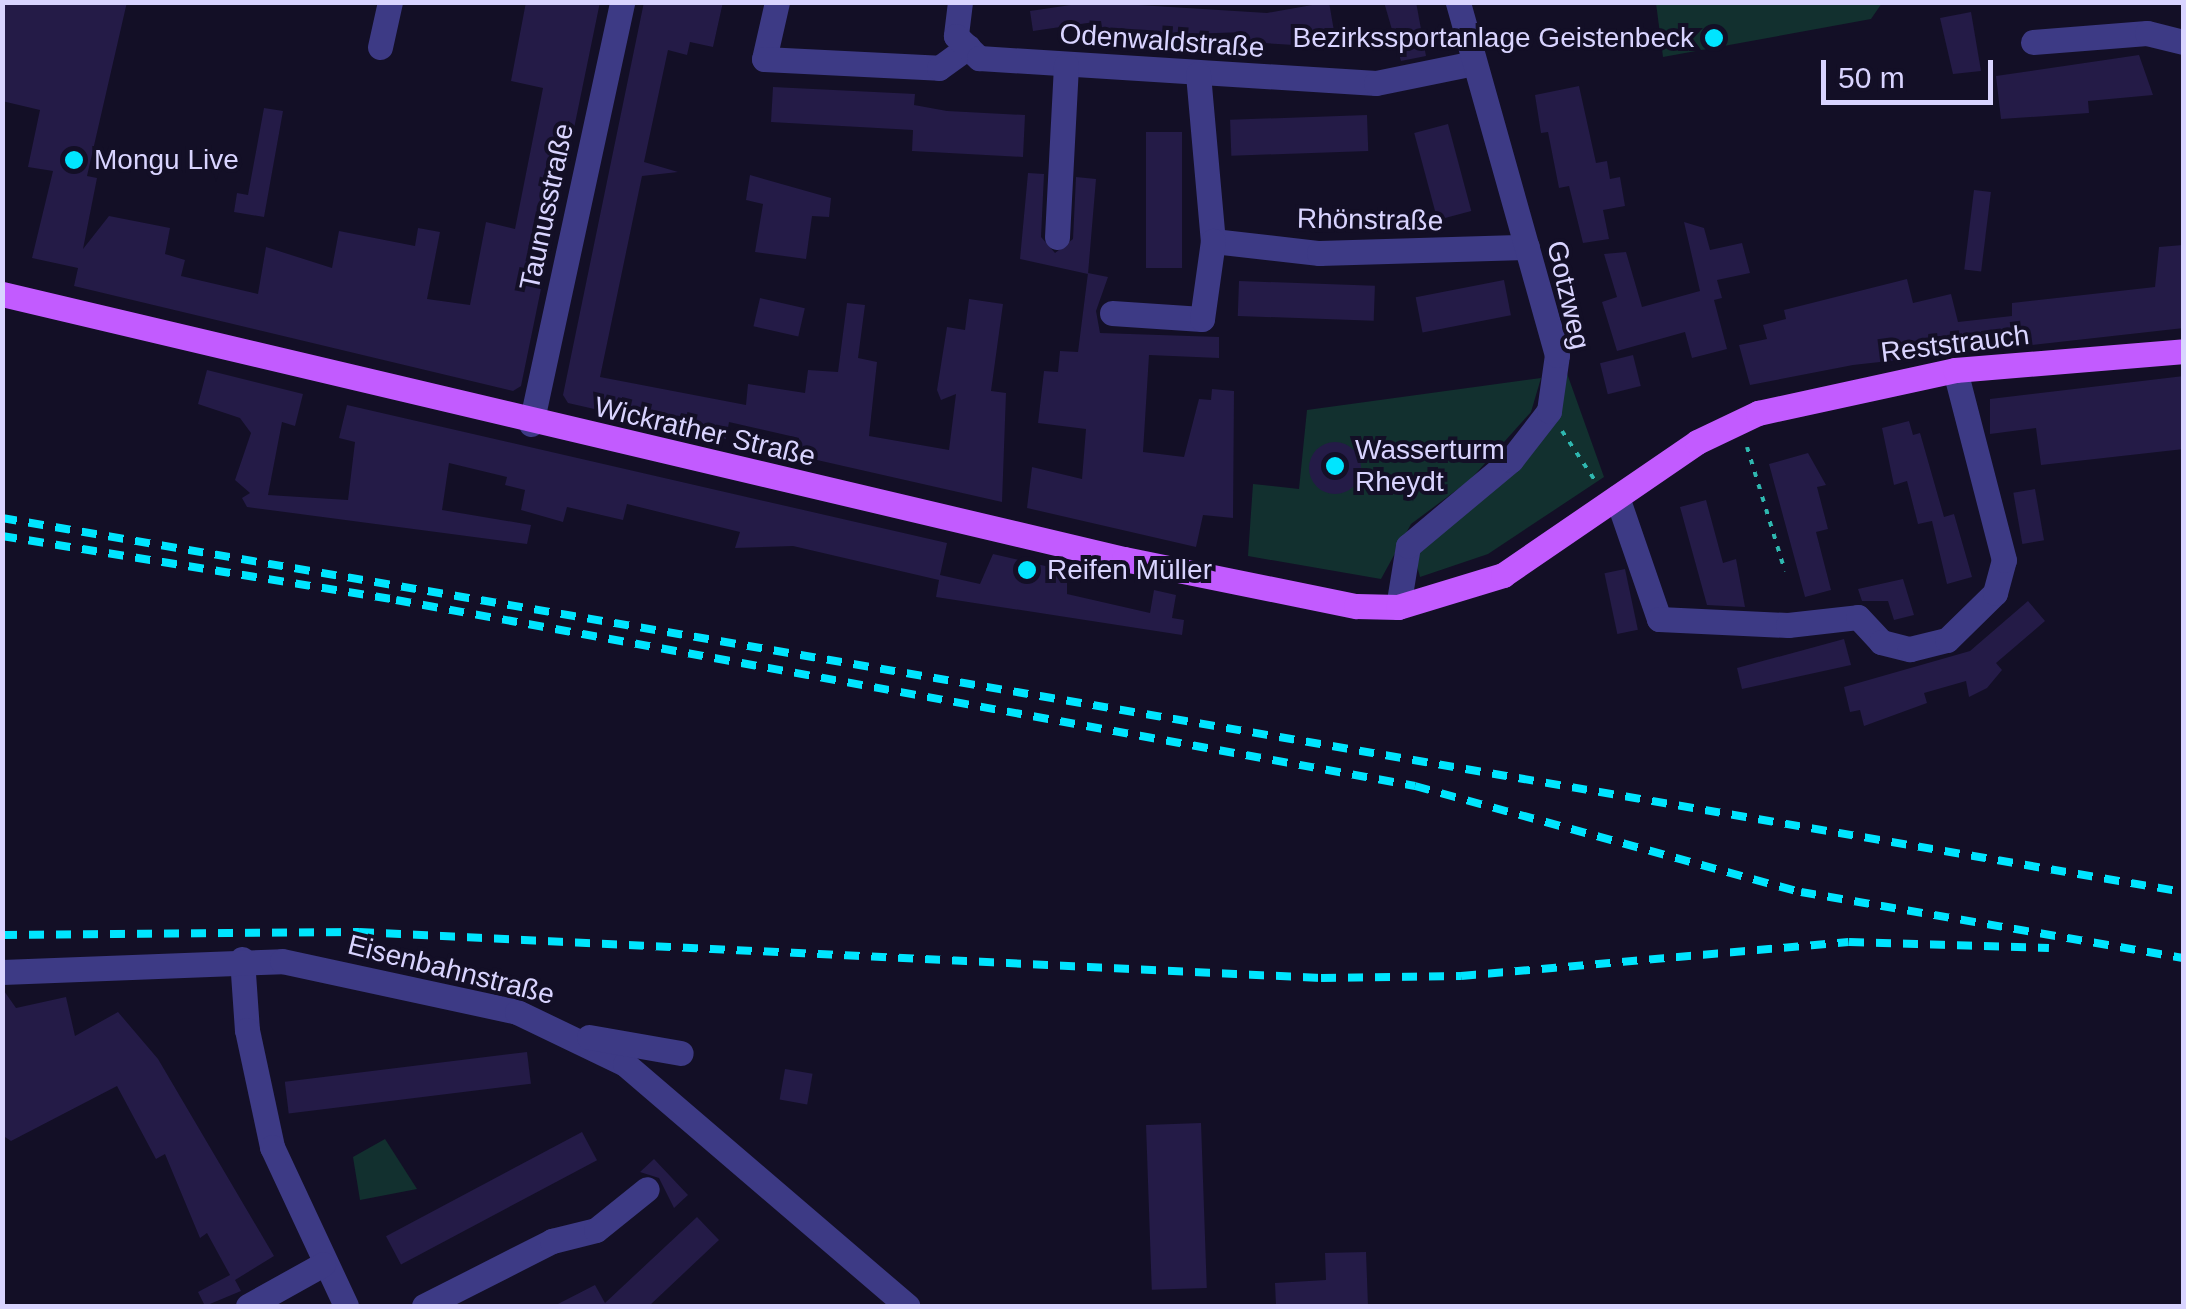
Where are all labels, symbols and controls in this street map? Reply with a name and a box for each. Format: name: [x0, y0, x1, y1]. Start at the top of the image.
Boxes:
street label: Odenwaldstraße: [1058, 17, 1266, 65]
place label: Bezirkssportanlage Geistenbeck: [1292, 21, 1694, 55]
marker: Bezirkssportanlage Geistenbeck: [1703, 27, 1725, 49]
scale bar: [1826, 40, 1998, 102]
text: 50 m: [1838, 61, 1905, 94]
street label: Taunusstraße: [513, 121, 581, 293]
place label: Mongu Live: [94, 143, 239, 177]
marker: Mongu Live: [63, 149, 85, 171]
street label: Rhönstraße: [1297, 202, 1443, 238]
street label: Gotzweg: [1539, 237, 1597, 353]
street label: Reststrauch: [1879, 318, 2031, 370]
street label: Wickrather Straße: [591, 390, 819, 474]
place label: Wasserturm Rheydt: [1355, 433, 1505, 499]
marker: Wasserturm Rheydt: [1324, 455, 1346, 477]
place label: Reifen Müller: [1047, 553, 1212, 587]
marker: Reifen Müller: [1016, 559, 1038, 581]
street label: Eisenbahnstraße: [344, 928, 558, 1012]

